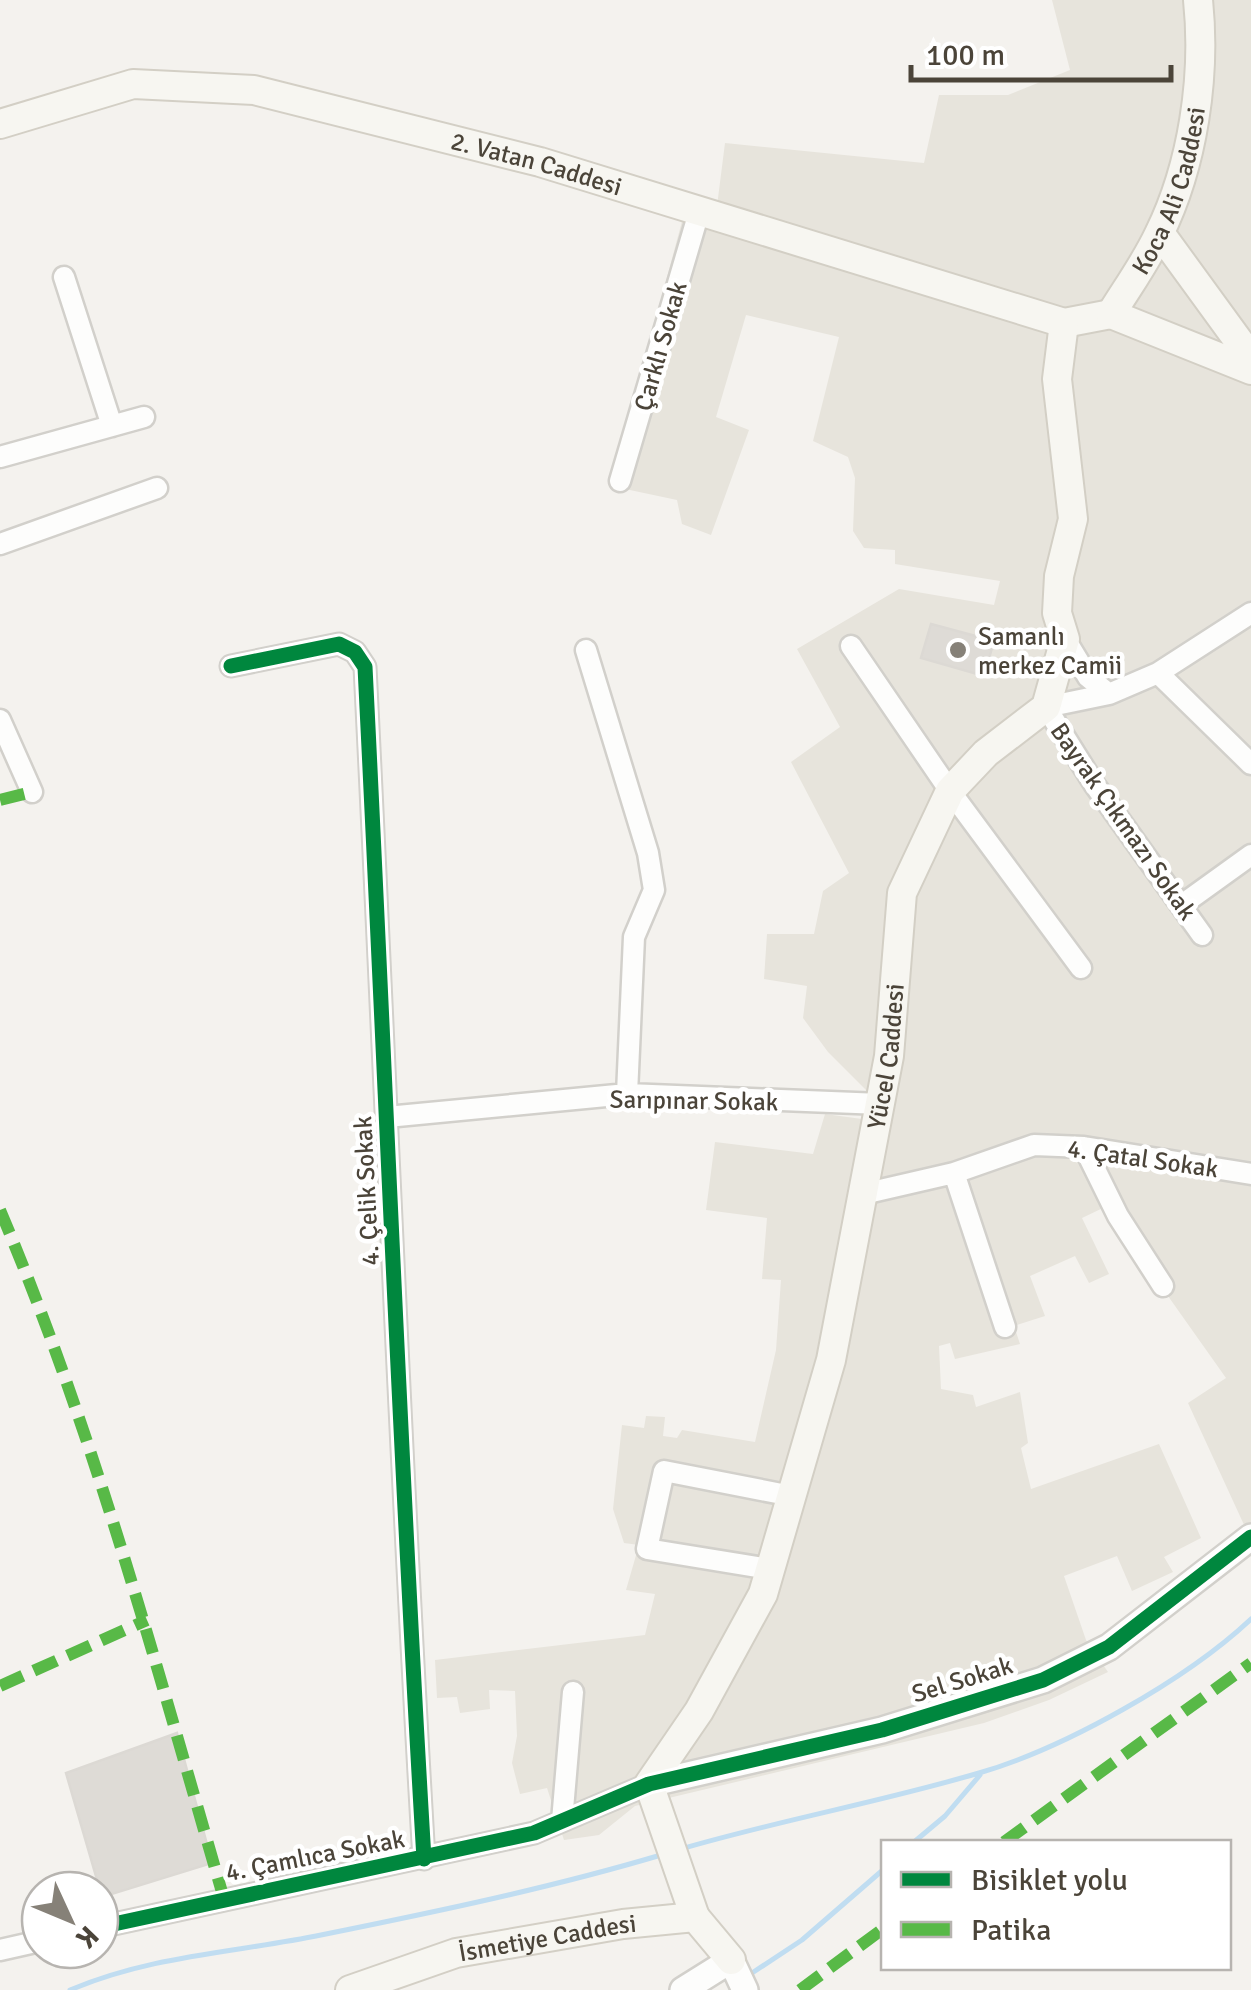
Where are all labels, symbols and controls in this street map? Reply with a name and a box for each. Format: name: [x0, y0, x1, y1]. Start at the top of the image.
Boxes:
scale bar: [911, 20, 1171, 82]
text: 100 m: [926, 37, 1005, 74]
street label: Koca Ali Caddesi: [1125, 105, 1212, 280]
street label: 2. Vatan Caddesi: [448, 125, 626, 202]
street label: Çarklı Sokak: [627, 277, 694, 414]
place label: Samanlı merkez Camii: [978, 621, 1122, 681]
marker: Samanlı merkez Camii: [947, 639, 969, 661]
street label: Bayrak Çıkmazı Sokak: [1044, 717, 1204, 926]
street label: Yücel Caddesi: [860, 982, 911, 1132]
street label: Sarıpınar Sokak: [609, 1084, 779, 1117]
street label: 4. Çelik Sokak: [347, 1115, 386, 1267]
street label: 4. Çatal Sokak: [1066, 1133, 1221, 1184]
street label: Sel Sokak: [908, 1649, 1017, 1709]
street label: 4. Çamlıca Sokak: [223, 1823, 408, 1888]
legend: [881, 1840, 1231, 1970]
text: Bisiklet yolu: [971, 1862, 1128, 1899]
north arrow: [20, 1870, 120, 1970]
street label: İsmetiye Caddesi: [456, 1908, 638, 1968]
text: Patika: [971, 1912, 1051, 1949]
text: K: [69, 1919, 106, 1955]

